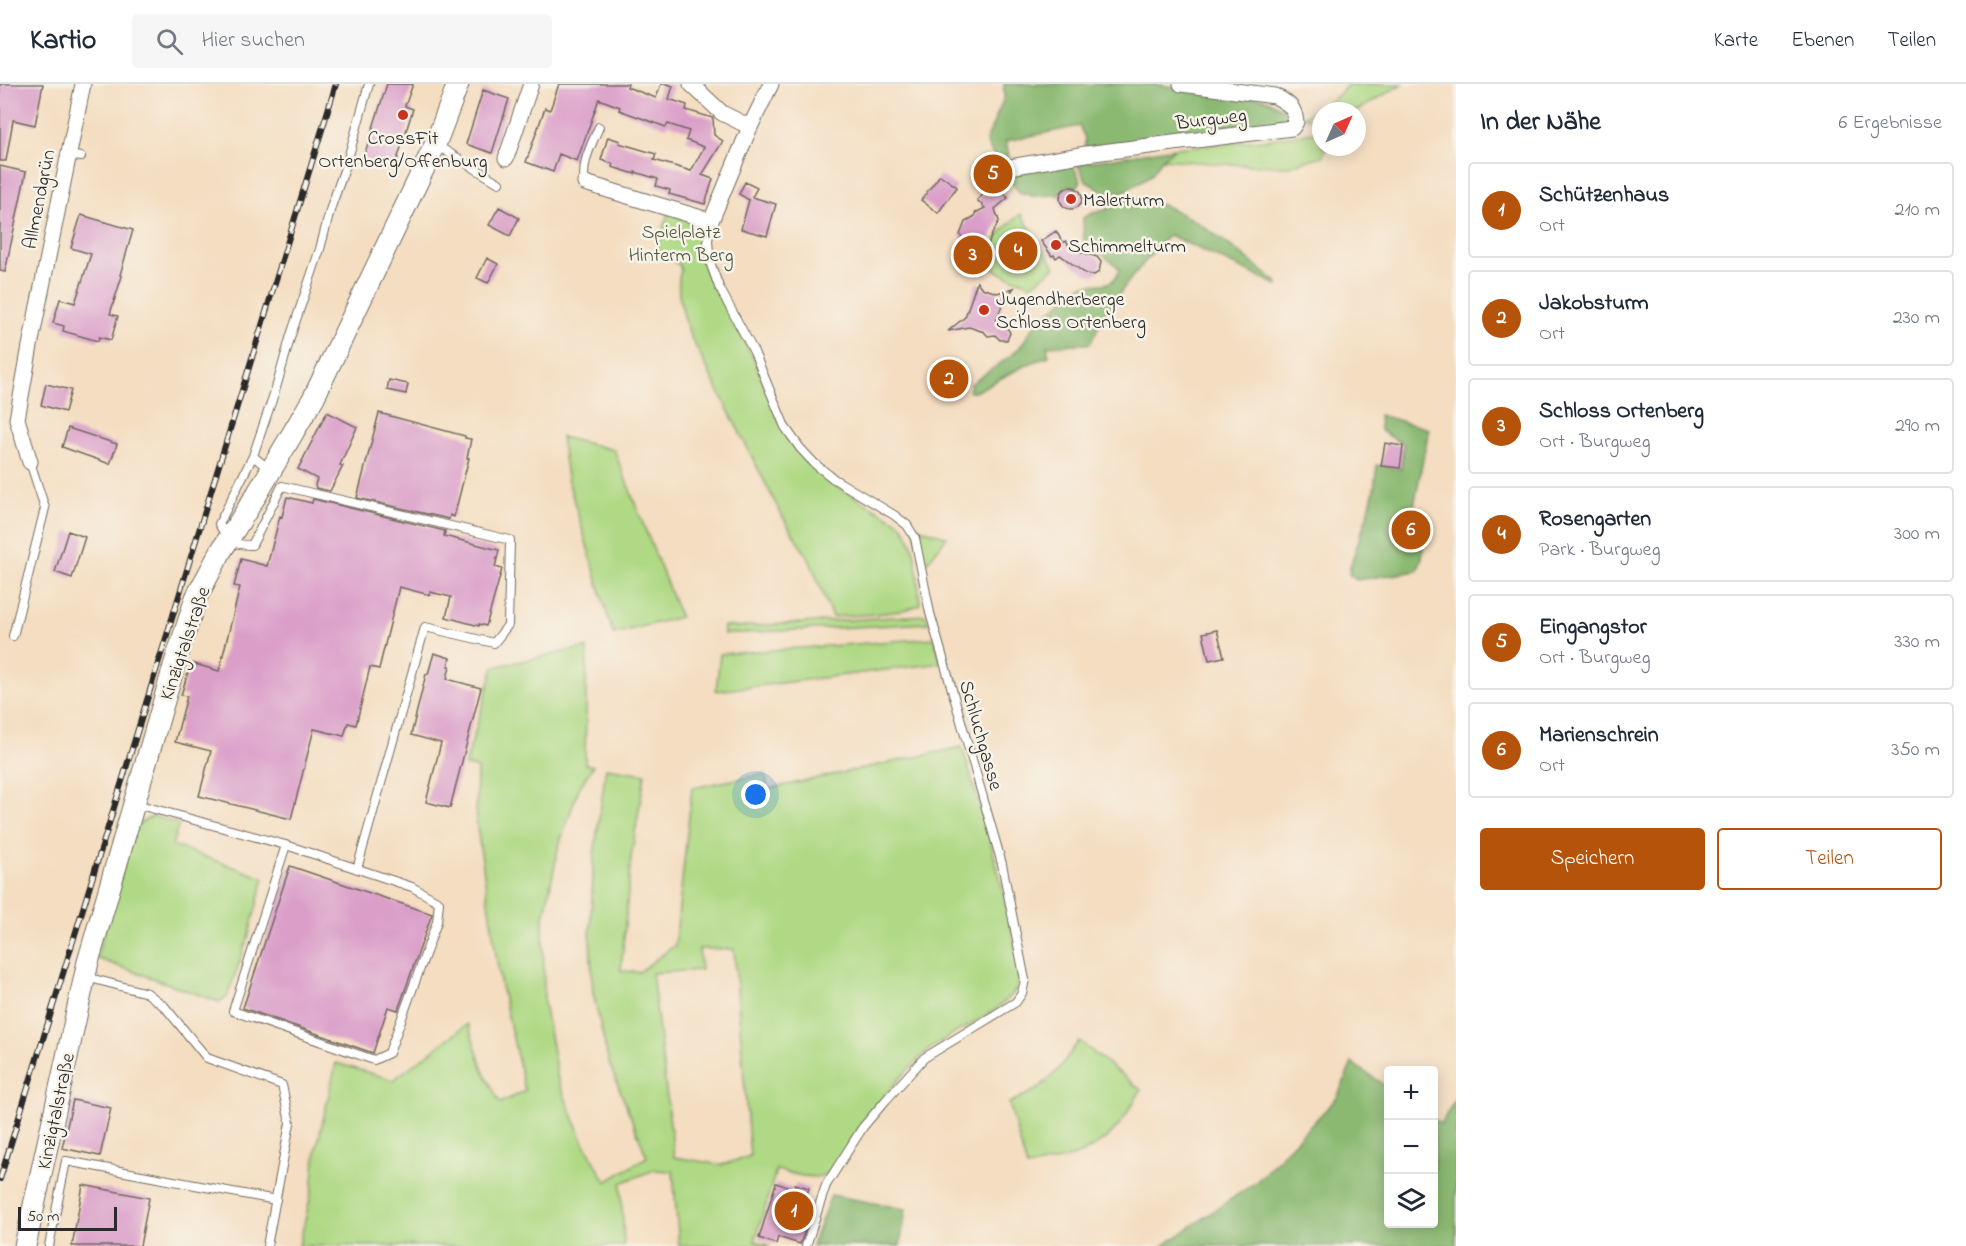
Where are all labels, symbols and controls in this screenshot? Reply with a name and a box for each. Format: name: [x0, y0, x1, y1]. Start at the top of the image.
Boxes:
search box: [132, 14, 552, 68]
text: Kartio: [30, 21, 96, 62]
icon: search: [153, 25, 186, 58]
text: Hier suchen: [201, 25, 305, 57]
text: Karte: [1714, 26, 1758, 56]
text: Ebenen: [1791, 26, 1854, 56]
text: Teilen: [1887, 26, 1936, 56]
street label: Burgweg: [1173, 102, 1248, 140]
north arrow: [1312, 102, 1366, 156]
text: In der Nähe: [1480, 104, 1601, 142]
marker: CrossFit Ortenberg/Offenburg: [396, 108, 410, 122]
text: 6 Ergebnisse: [1839, 109, 1942, 138]
place label: CrossFit Ortenberg/Offenburg: [318, 125, 488, 178]
street label: Allmendgrün: [17, 147, 65, 252]
pin: 5: [974, 152, 1012, 196]
text: Schützenhaus: [1539, 180, 1669, 212]
place label: Malerturm: [1083, 187, 1164, 216]
marker: Malerturm: [1064, 192, 1078, 206]
text: 1: [1498, 196, 1505, 225]
text: 210 m: [1895, 196, 1940, 225]
text: Ort: [1539, 212, 1565, 241]
park label: Spielplatz Hinterm Berg: [628, 219, 734, 272]
pin: 4: [998, 228, 1038, 274]
pin: 3: [954, 232, 992, 278]
place label: Schimmelturm: [1068, 233, 1186, 262]
marker: Schimmelturm: [1049, 238, 1063, 252]
place label: Jugendherberge Schloss Ortenberg: [996, 286, 1146, 339]
text: Jakobsturm: [1539, 288, 1649, 320]
marker: Jugendherberge Schloss Ortenberg: [977, 303, 991, 317]
text: 2: [1497, 304, 1506, 333]
text: 230 m: [1893, 304, 1940, 333]
text: Ort: [1539, 320, 1565, 349]
pin: 2: [930, 356, 968, 402]
text: Schloss Ortenberg: [1539, 396, 1704, 428]
text: 3: [1497, 412, 1506, 441]
text: 290 m: [1895, 412, 1940, 441]
text: Ort · Burgweg: [1539, 428, 1650, 457]
text: Rosengarten: [1539, 504, 1651, 536]
pin: 6: [1392, 508, 1430, 552]
text: 4: [1497, 520, 1506, 549]
text: 300 m: [1894, 520, 1940, 549]
text: Park · Burgweg: [1539, 536, 1661, 565]
street label: Kinzigtalstraße: [153, 583, 220, 705]
text: Eingangstor: [1539, 612, 1647, 644]
text: 5: [1496, 628, 1507, 657]
text: 330 m: [1894, 628, 1940, 657]
text: Ort · Burgweg: [1539, 644, 1650, 673]
street label: Schluchgasse: [949, 677, 1009, 795]
text: Marienschrein: [1539, 720, 1659, 752]
text: 6: [1497, 736, 1506, 765]
text: 350 m: [1891, 736, 1940, 765]
text: Ort: [1539, 752, 1565, 781]
your location: [741, 780, 770, 809]
button: Speichern: [1480, 828, 1705, 890]
button: Teilen: [1717, 828, 1942, 890]
street label: Kinzigtalstraße: [31, 1051, 85, 1173]
map controls: [1384, 1066, 1438, 1228]
button: +: [1384, 1066, 1438, 1120]
button: −: [1384, 1120, 1438, 1174]
button: layers: [1384, 1174, 1438, 1228]
pin: 1: [774, 1188, 814, 1234]
scale bar: [18, 1204, 117, 1232]
text: 50 m: [27, 1205, 59, 1229]

